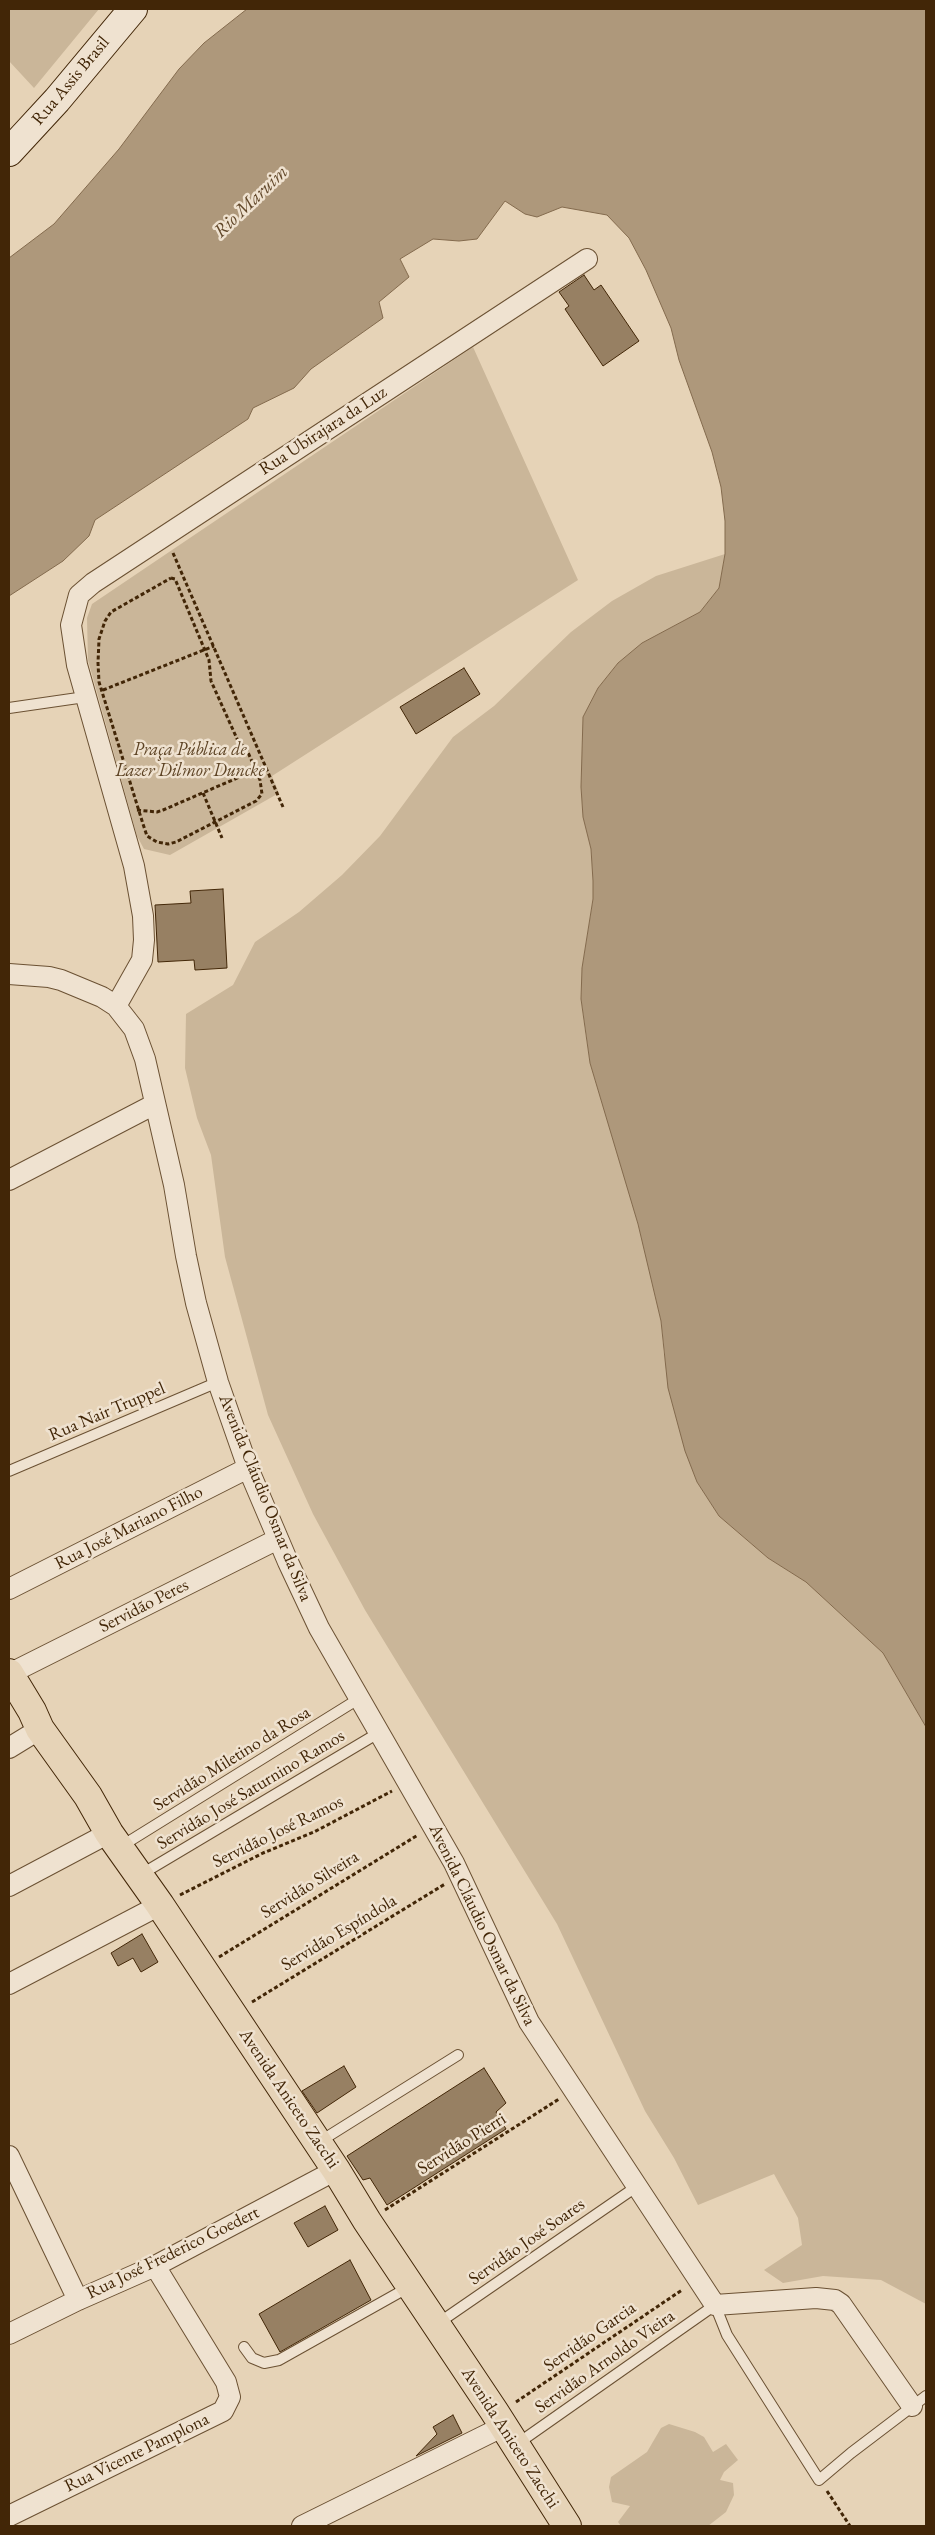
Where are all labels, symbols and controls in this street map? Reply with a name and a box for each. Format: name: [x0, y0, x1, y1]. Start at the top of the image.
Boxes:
street label: Rua Assis Brasil: [28, 32, 114, 130]
water label: Rio Maruim: [209, 161, 293, 243]
street label: Rua Ubirajara da Luz: [255, 382, 391, 480]
park label: Praça Pública de Lazer Dilmor Duncke: [115, 739, 265, 782]
street label: Rua Nair Truppel: [46, 1378, 168, 1446]
street label: Avenida Cláudio Osmar da Silva: [214, 1391, 316, 1605]
street label: Rua José Mariano Filho: [51, 1481, 207, 1575]
street label: Servidão Peres: [96, 1574, 192, 1638]
street label: Servidão Miletino da Rosa: [149, 1702, 315, 1816]
street label: Servidão José Saturnino Ramos: [153, 1725, 349, 1855]
street label: Servidão José Ramos: [209, 1791, 347, 1873]
street label: Avenida Cláudio Osmar da Silva: [424, 1821, 540, 2029]
street label: Servidão Silveira: [257, 1846, 363, 1924]
street label: Servidão Espíndola: [277, 1890, 401, 1976]
street label: Avenida Aniceto Zacchi: [234, 2025, 344, 2173]
street label: Servidão Pierri: [414, 2108, 510, 2180]
street label: Servidão José Soares: [465, 2194, 589, 2290]
street label: Rua José Frederico Goedert: [83, 2202, 263, 2304]
street label: Servidão Garcia: [540, 2297, 640, 2377]
street label: Servidão Arnoldo Vieira: [531, 2306, 679, 2418]
street label: Avenida Aniceto Zacchi: [456, 2363, 564, 2513]
street label: Rua Vicente Pamplona: [61, 2409, 213, 2497]

